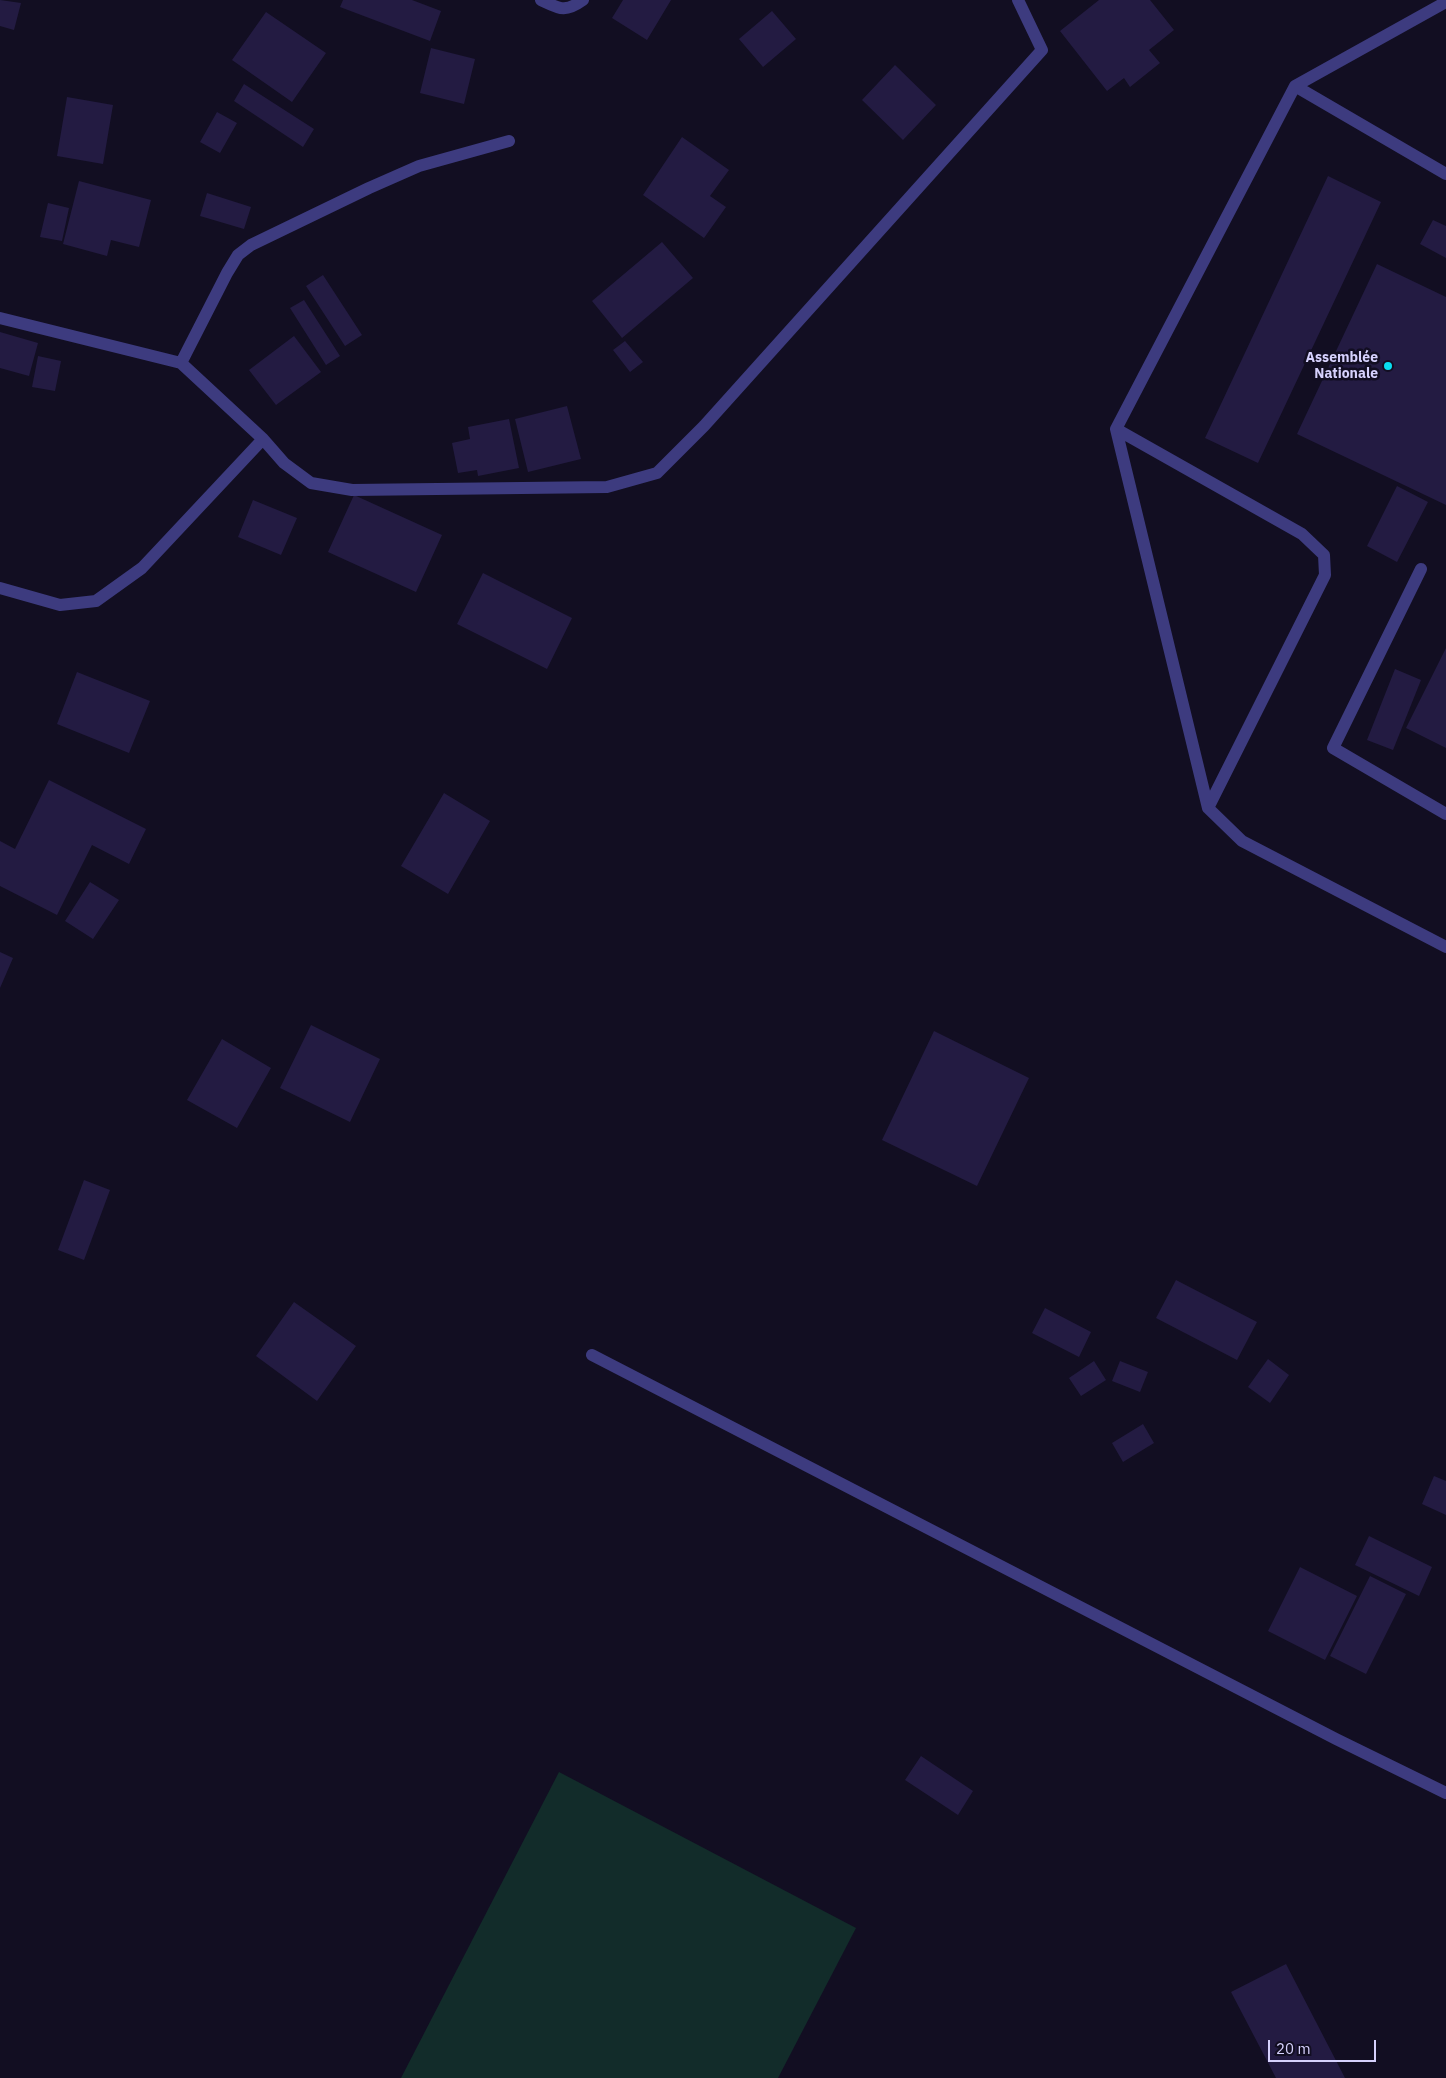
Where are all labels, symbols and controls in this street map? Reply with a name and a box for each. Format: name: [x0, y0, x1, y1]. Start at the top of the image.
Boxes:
place label: Assemblée Nationale: [1306, 350, 1378, 382]
marker: Assemblée Nationale: [1382, 360, 1394, 372]
scale bar: [1271, 2030, 1378, 2062]
text: 20 m: [1276, 2039, 1311, 2058]

